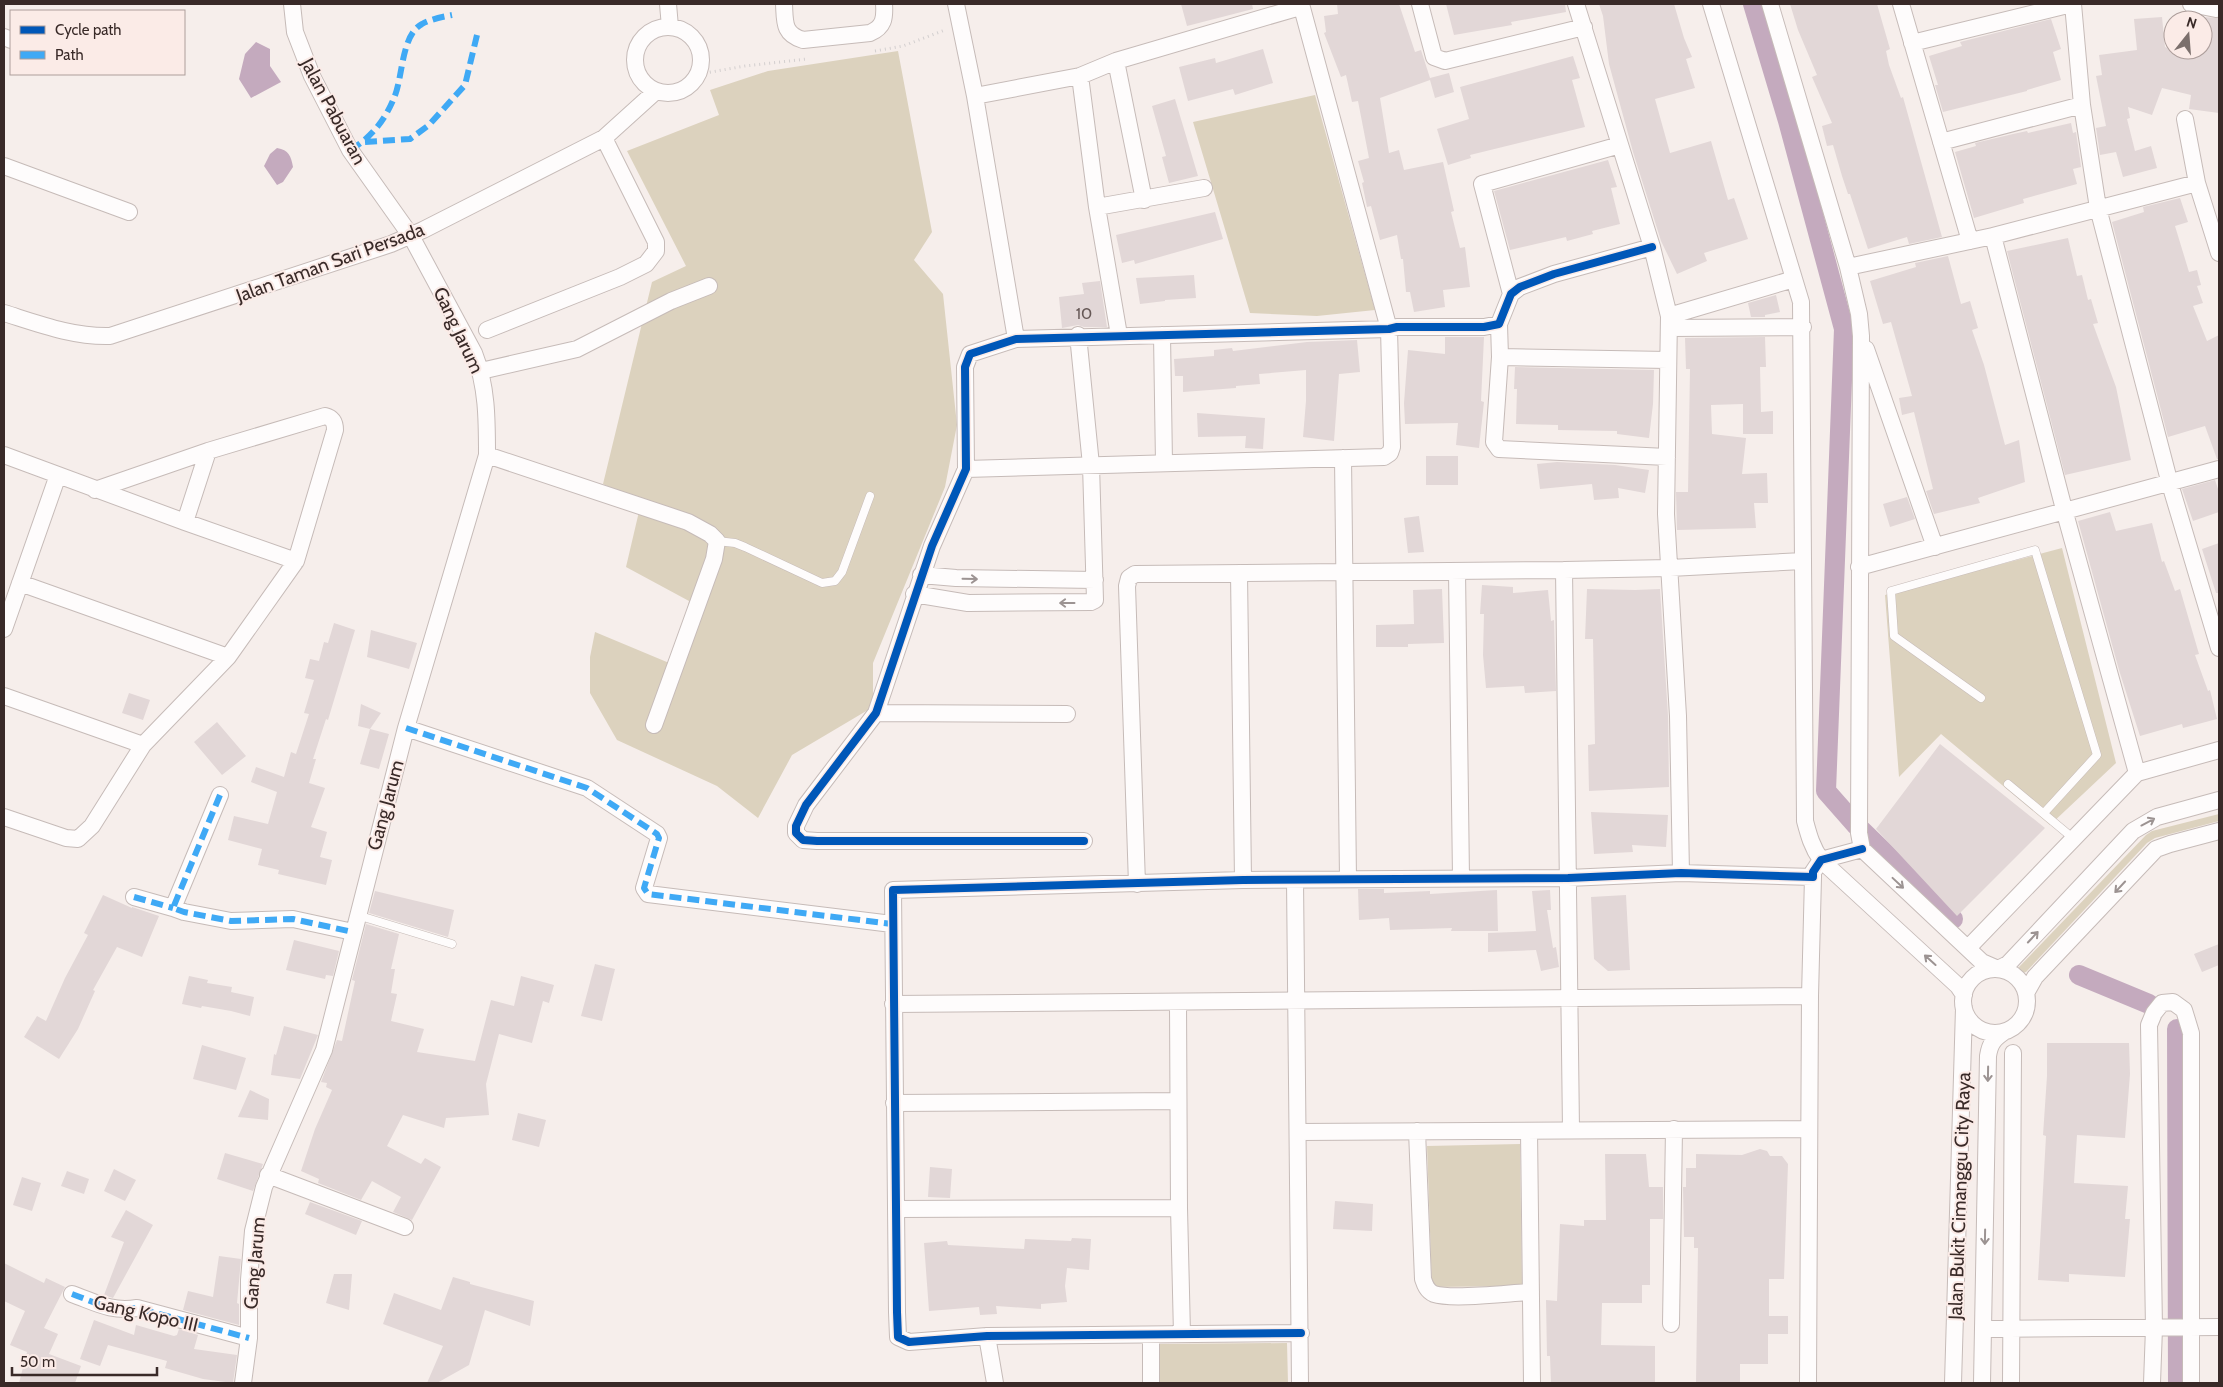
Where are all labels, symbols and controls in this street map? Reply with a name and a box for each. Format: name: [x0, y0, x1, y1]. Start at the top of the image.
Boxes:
legend: [10, 10, 185, 75]
north arrow: [2163, 10, 2213, 60]
text: N: [2184, 13, 2199, 33]
text: Cycle path: [55, 21, 121, 39]
text: Path: [55, 46, 84, 64]
street label: Jalan Pabuaran: [295, 53, 371, 168]
street label: Jalan Taman Sari Persada: [232, 218, 427, 308]
street label: Gang Jarum: [429, 283, 489, 377]
house number: 10: [1076, 304, 1092, 323]
one-way arrow: [962, 574, 978, 583]
one-way arrow: [1059, 598, 1075, 608]
street label: Gang Jarum: [362, 757, 409, 853]
one-way arrow: [2140, 817, 2155, 827]
one-way arrow: [1892, 877, 1904, 889]
one-way arrow: [2114, 881, 2126, 894]
one-way arrow: [2027, 930, 2039, 943]
one-way arrow: [1923, 954, 1936, 966]
one-way arrow: [1983, 1066, 1993, 1082]
street label: Jalan Bukit Cimanggu City Raya: [1944, 1072, 1975, 1321]
street label: Gang Jarum: [239, 1216, 270, 1310]
one-way arrow: [1980, 1228, 1990, 1245]
street label: Gang Kopo III: [91, 1290, 200, 1337]
scale bar: [12, 1344, 158, 1376]
text: 50 m: [20, 1353, 55, 1371]

